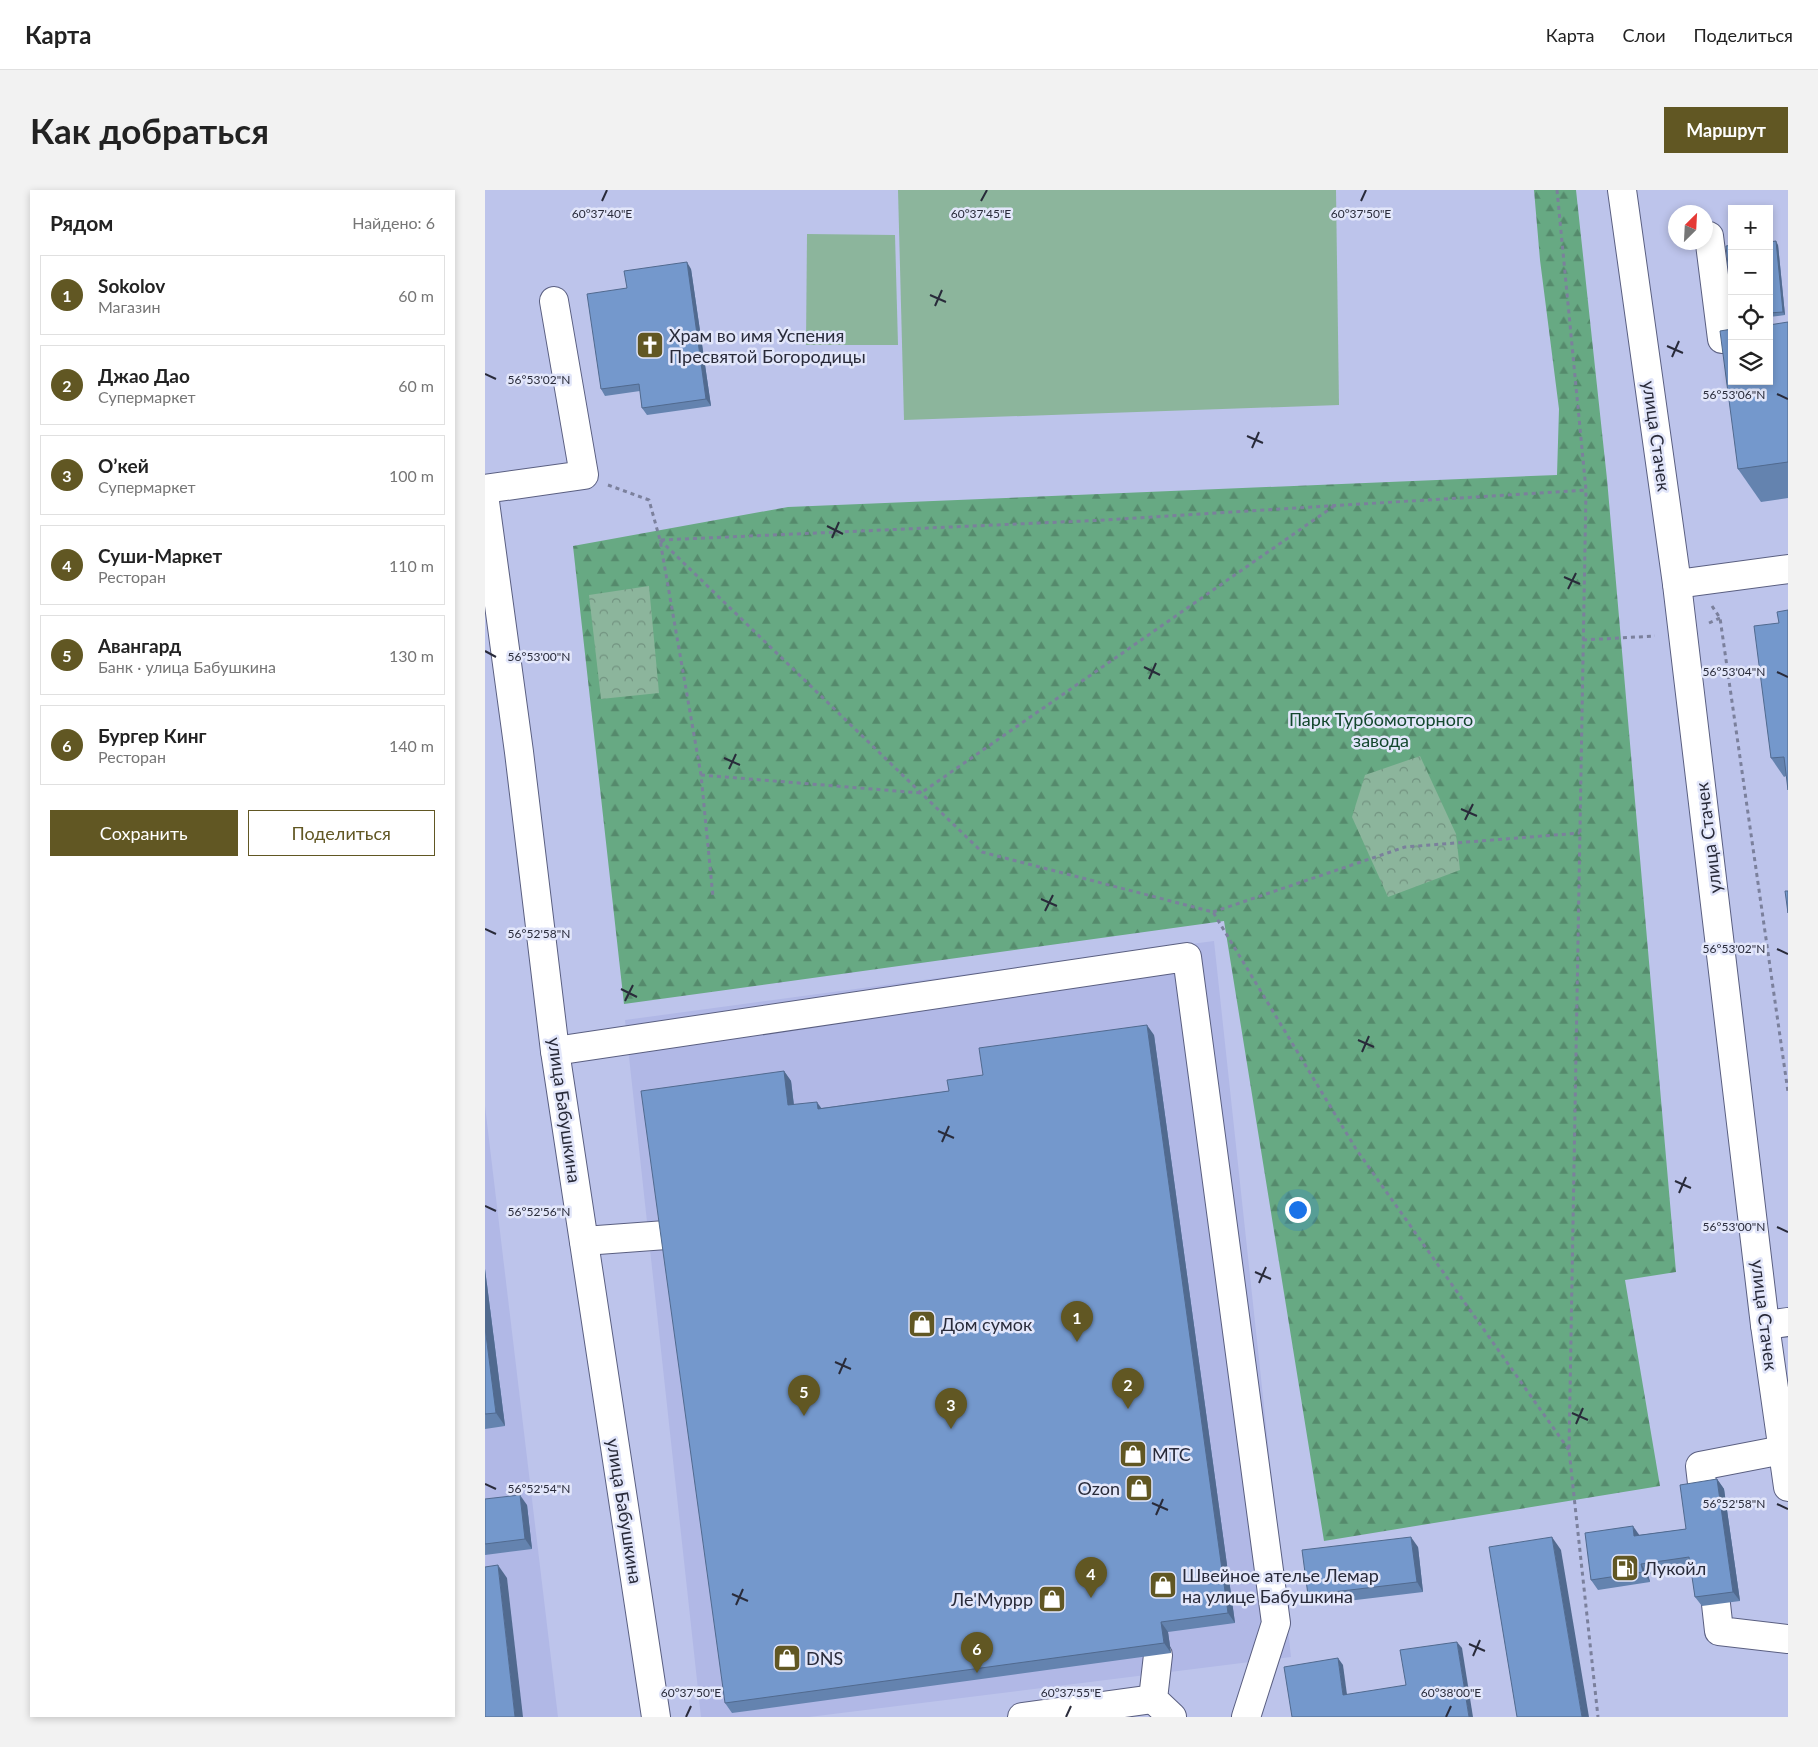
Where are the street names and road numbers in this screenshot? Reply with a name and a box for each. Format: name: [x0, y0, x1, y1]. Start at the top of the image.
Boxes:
street label: улица Стачек: [1638, 379, 1676, 493]
street label: улица Стачек: [1690, 781, 1726, 895]
street label: улица Бабушкина: [544, 1036, 586, 1184]
street label: улица Стачек: [1747, 1258, 1783, 1372]
street label: улица Бабушкина: [603, 1437, 647, 1585]

